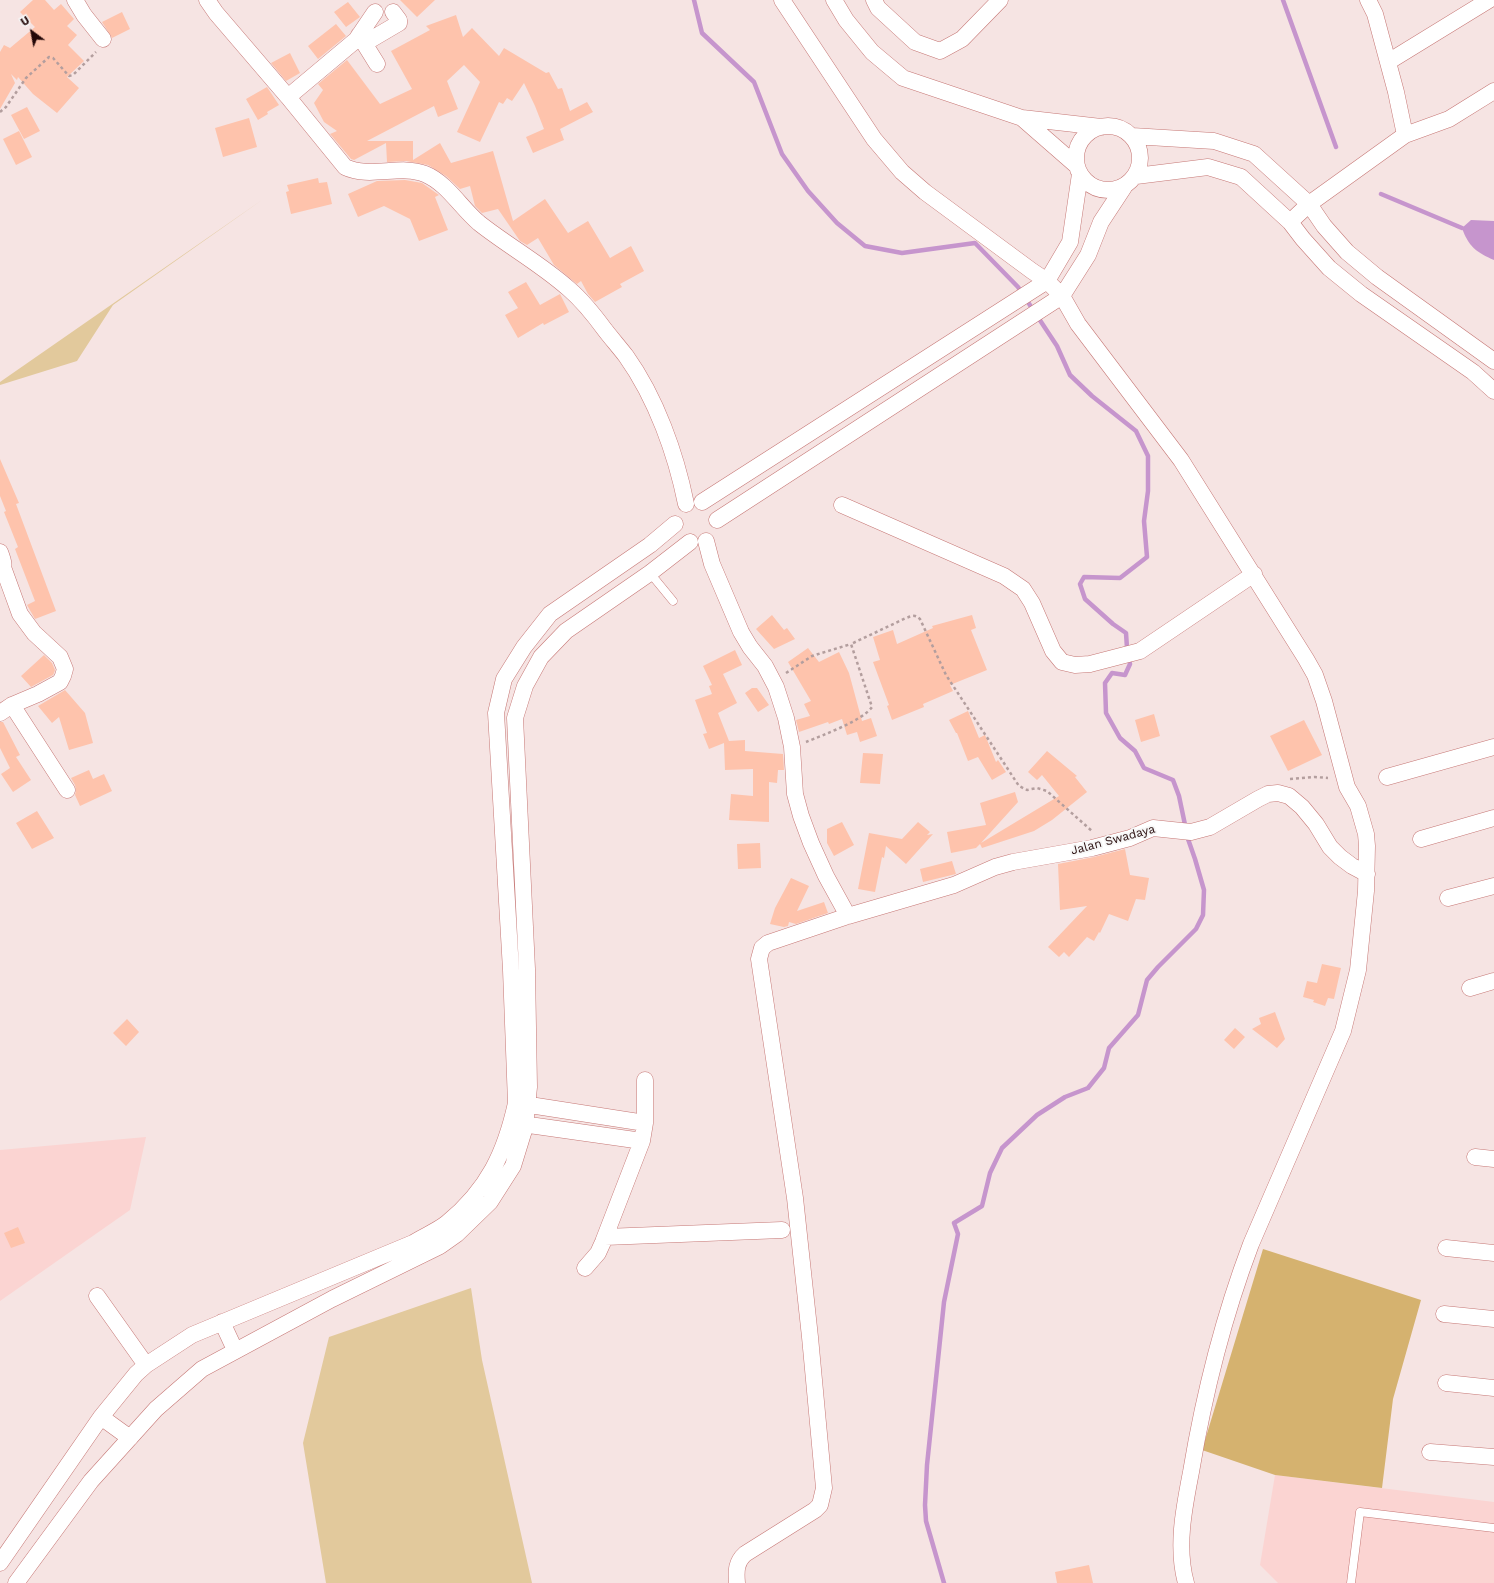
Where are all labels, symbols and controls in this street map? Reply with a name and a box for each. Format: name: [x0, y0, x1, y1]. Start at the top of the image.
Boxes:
north arrow: [12, 12, 52, 52]
text: U: [19, 14, 32, 29]
street label: Jalan Swadaya: [1069, 822, 1157, 858]

